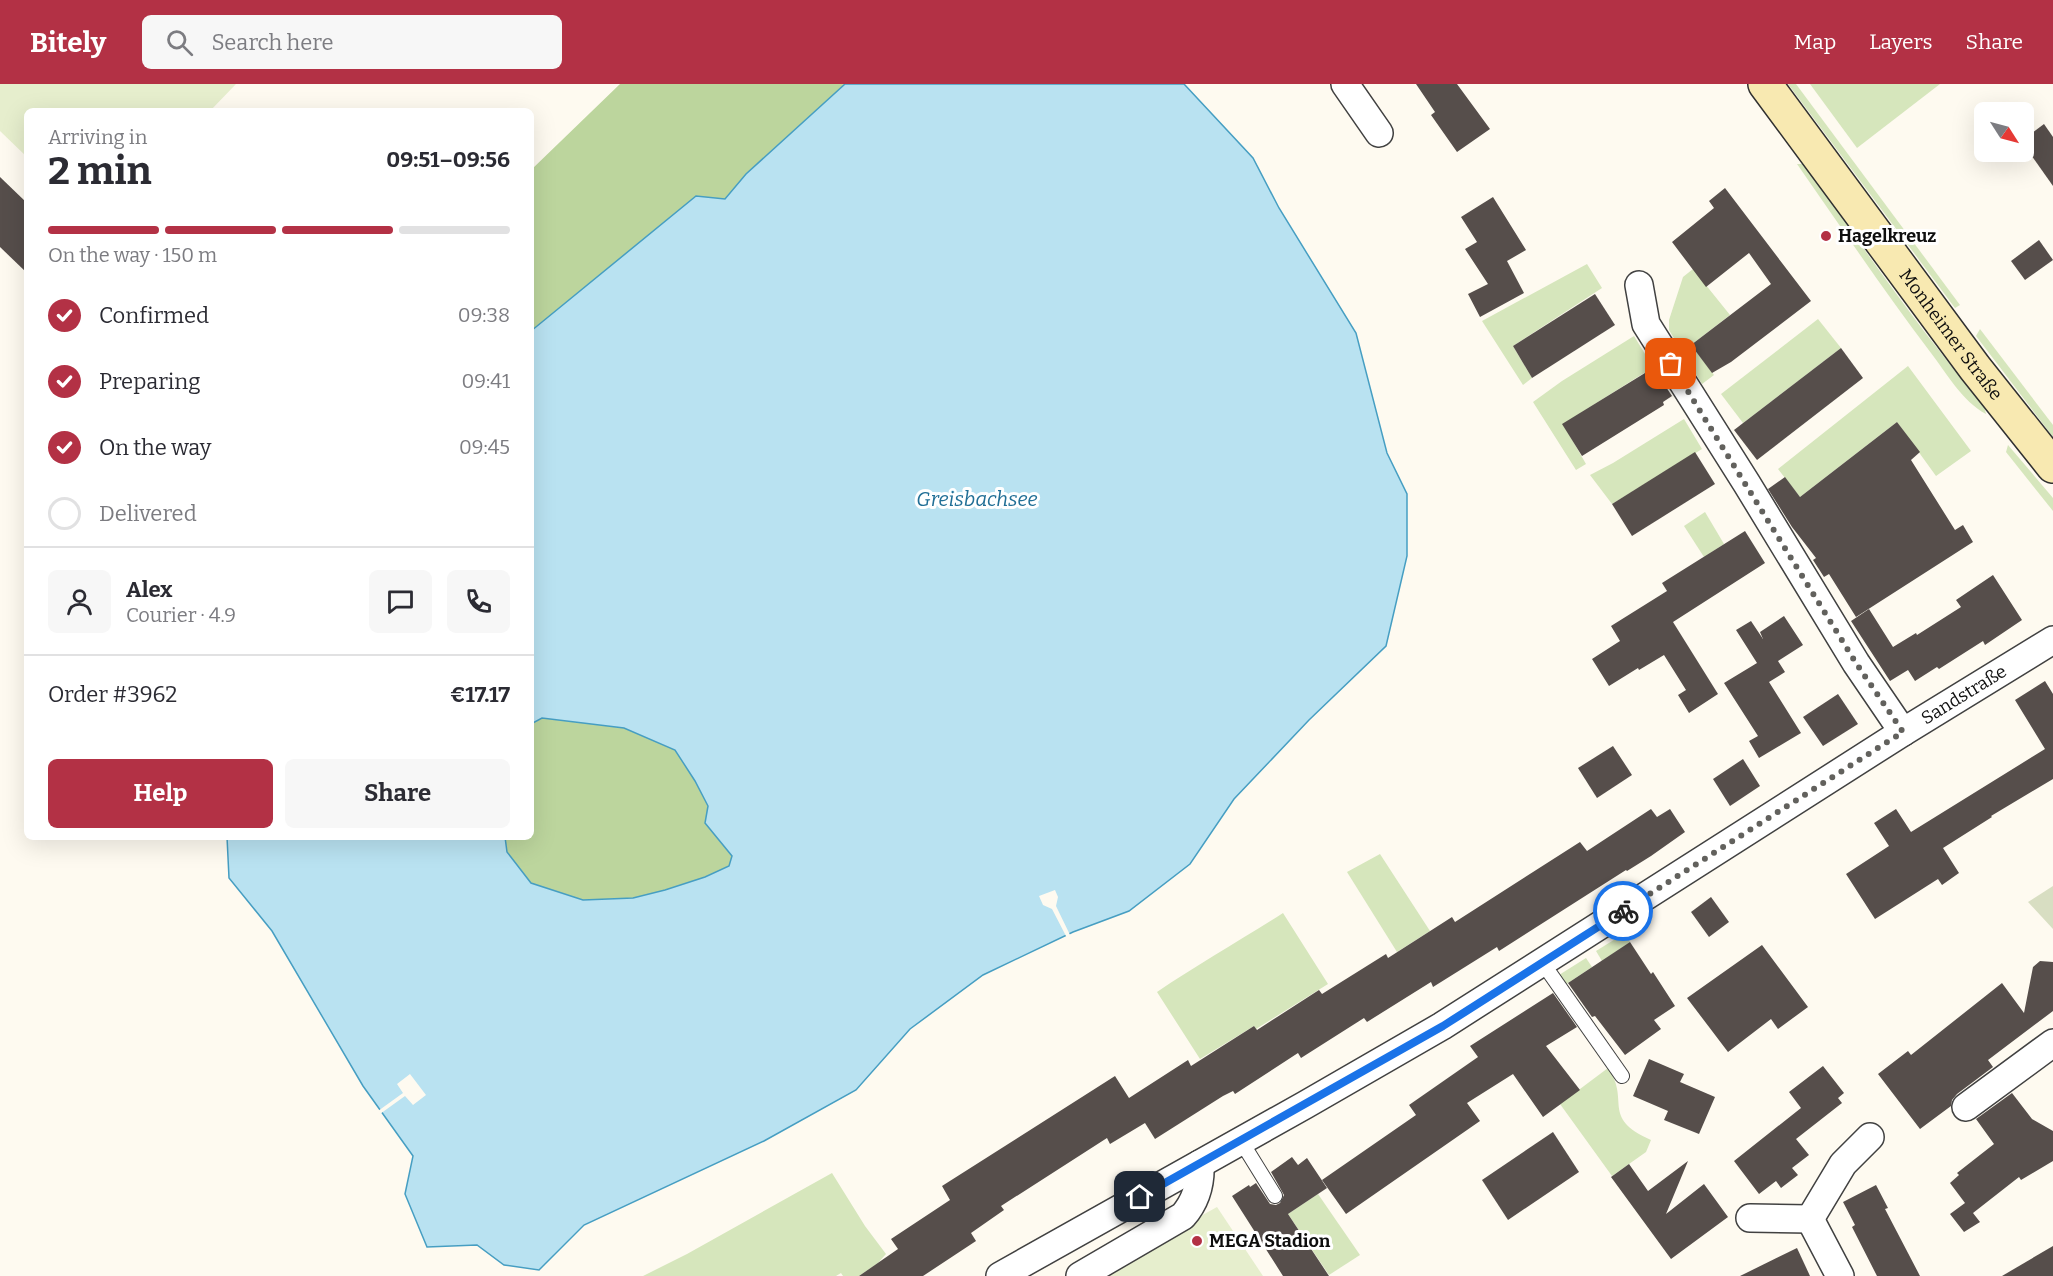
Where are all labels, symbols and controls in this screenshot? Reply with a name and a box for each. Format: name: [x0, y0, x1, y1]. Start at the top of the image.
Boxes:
search box: [142, 15, 562, 69]
text: Bitely: [30, 26, 106, 59]
icon: search: [163, 26, 196, 59]
text: Search here: [211, 29, 334, 56]
text: Map: [1794, 29, 1836, 55]
text: Layers: [1869, 29, 1933, 55]
text: Share: [1966, 29, 2023, 55]
north arrow: [1974, 102, 2034, 162]
map controls: [1974, 102, 2034, 162]
text: Arriving in: [48, 125, 147, 149]
text: 09:51–09:56: [386, 146, 510, 173]
text: 2 min: [48, 148, 152, 194]
place label: Hagelkreuz: [1838, 225, 1936, 247]
marker: Hagelkreuz: [1819, 229, 1833, 243]
text: On the way · 150 m: [48, 243, 217, 267]
street label: Monheimer Straße: [1895, 265, 2007, 405]
icon: check: [48, 299, 81, 332]
text: Confirmed: [99, 302, 209, 329]
text: 09:38: [458, 303, 510, 327]
pin: [1645, 338, 1696, 389]
icon: bag: [1654, 347, 1687, 380]
icon: check: [48, 365, 81, 398]
text: Preparing: [99, 368, 201, 395]
text: 09:41: [461, 369, 510, 393]
icon: check: [48, 431, 81, 464]
text: On the way: [99, 434, 211, 461]
text: 09:45: [459, 435, 510, 459]
water label: Greisbachsee: [916, 487, 1038, 511]
text: Delivered: [99, 500, 197, 527]
button: person: [48, 570, 111, 633]
button: chat: [369, 570, 432, 633]
button: phone: [447, 570, 510, 633]
text: Alex: [126, 576, 172, 603]
text: Courier · 4.9: [126, 603, 236, 627]
street label: Sandstraße: [1917, 660, 2011, 729]
text: Order #3962: [48, 681, 177, 708]
text: €17.17: [450, 681, 510, 708]
button: Help: [48, 759, 273, 828]
button: Share: [285, 759, 510, 828]
courier: [1593, 881, 1653, 941]
icon: bike: [1607, 895, 1640, 928]
pin: [1114, 1171, 1165, 1222]
icon: home: [1123, 1180, 1156, 1213]
place label: MEGA Stadion: [1209, 1230, 1331, 1252]
marker: MEGA Stadion: [1190, 1234, 1204, 1248]

